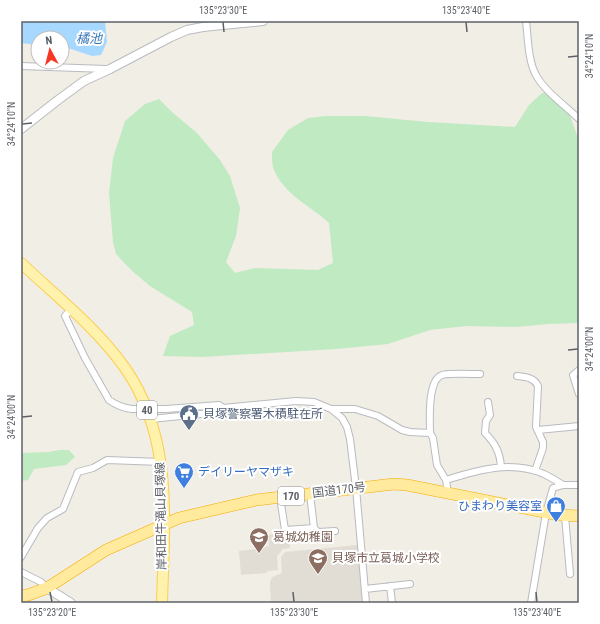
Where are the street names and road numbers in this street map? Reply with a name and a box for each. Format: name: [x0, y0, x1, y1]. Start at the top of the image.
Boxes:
road number: 40: [137, 401, 157, 419]
street label: 岸和田牛滝山貝塚線: [153, 462, 169, 570]
street label: 国道170号: [311, 480, 367, 500]
road number: 170: [278, 487, 304, 505]

